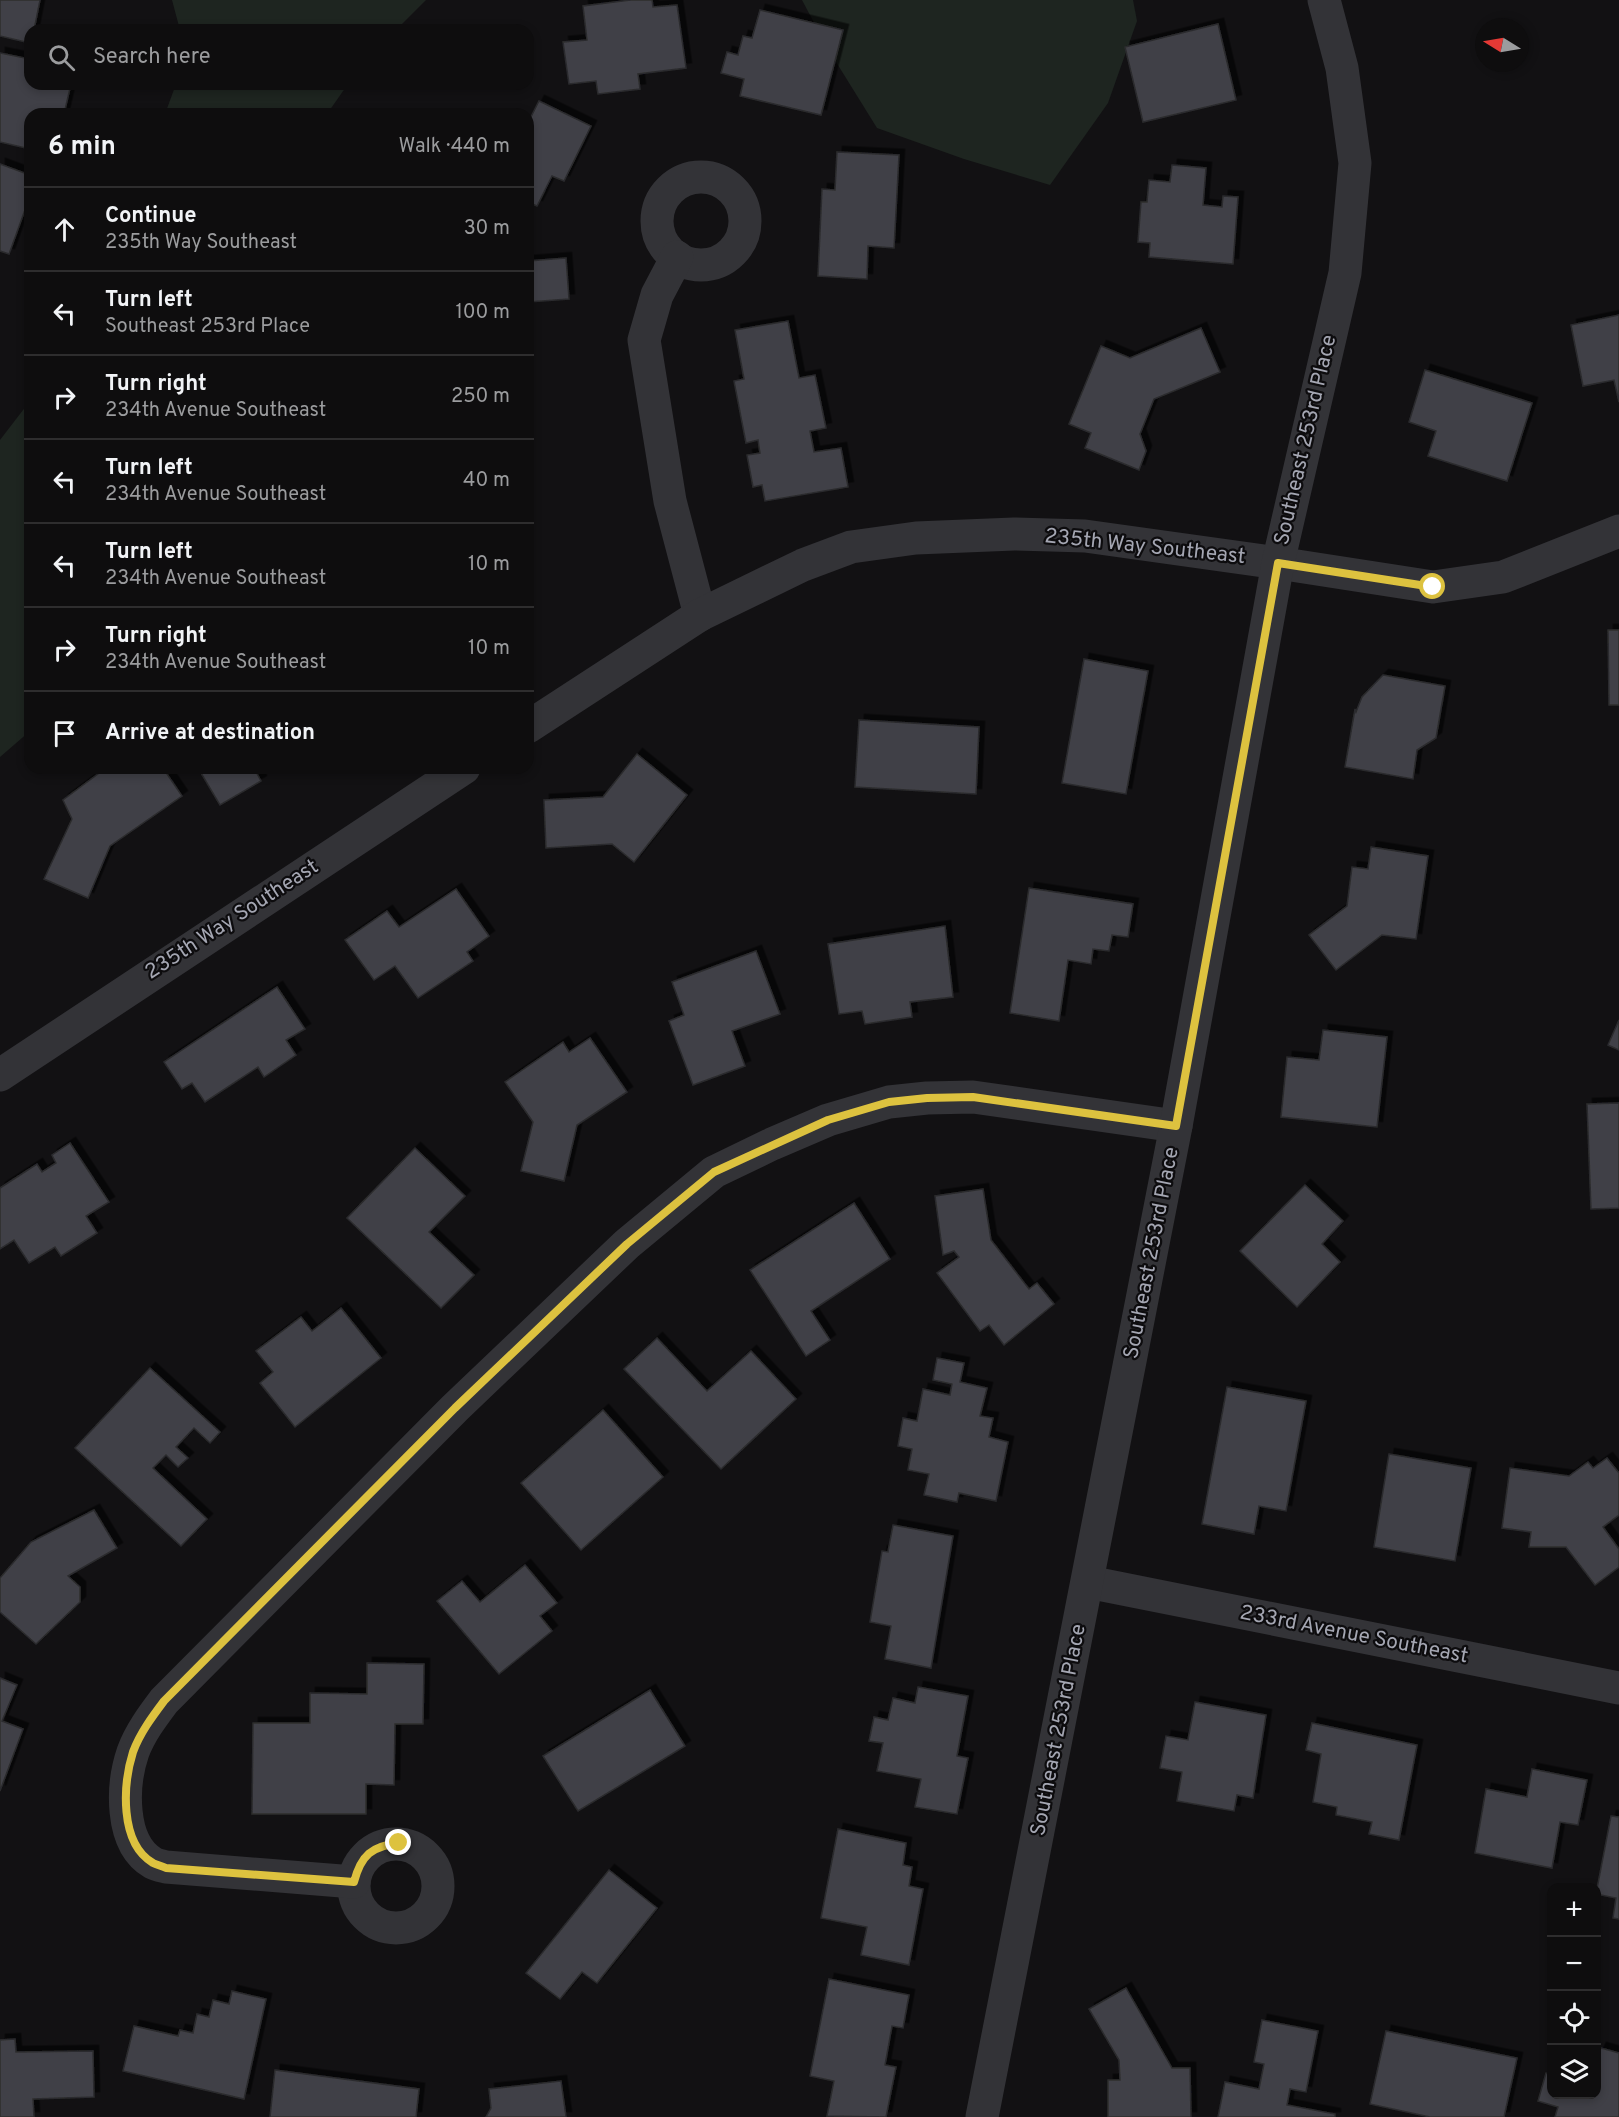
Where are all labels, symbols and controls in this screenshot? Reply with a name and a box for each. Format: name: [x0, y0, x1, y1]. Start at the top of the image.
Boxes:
north arrow: [1475, 18, 1529, 72]
search box: [24, 24, 534, 90]
icon: search: [45, 41, 78, 74]
text: Search here: [93, 44, 211, 71]
text: 6 min: [48, 131, 116, 164]
text: Walk · 440 m: [399, 134, 510, 160]
text: Continue: [105, 203, 196, 230]
icon: ahead: [48, 213, 81, 246]
text: 30 m: [464, 216, 510, 242]
text: 235th Way Southeast: [105, 230, 297, 256]
text: Turn left: [105, 287, 193, 314]
icon: left: [48, 297, 81, 330]
text: 100 m: [455, 300, 510, 326]
text: Southeast 253rd Place: [105, 314, 310, 340]
street label: Southeast 253rd Place: [1269, 332, 1343, 548]
text: Turn right: [105, 371, 207, 398]
icon: right: [48, 381, 81, 414]
text: 250 m: [451, 384, 510, 410]
text: 234th Avenue Southeast: [105, 398, 326, 424]
text: Turn left: [105, 455, 193, 482]
icon: left: [48, 465, 81, 498]
text: 40 m: [463, 468, 510, 494]
text: 234th Avenue Southeast: [105, 482, 326, 508]
street label: 235th Way Southeast: [1043, 523, 1247, 571]
text: Turn left: [105, 539, 193, 566]
icon: left: [48, 549, 81, 582]
text: 10 m: [468, 552, 510, 578]
text: 234th Avenue Southeast: [105, 566, 326, 592]
route start: [1419, 573, 1445, 599]
text: Turn right: [105, 623, 207, 650]
icon: right: [48, 633, 81, 666]
text: 10 m: [468, 636, 510, 662]
text: 234th Avenue Southeast: [105, 650, 326, 676]
icon: arrive: [48, 717, 81, 750]
text: Arrive at destination: [105, 720, 315, 747]
street label: 235th Way Southeast: [140, 854, 324, 986]
street label: Southeast 253rd Place: [1118, 1145, 1186, 1361]
street label: 233rd Avenue Southeast: [1238, 1600, 1470, 1670]
street label: Southeast 253rd Place: [1025, 1622, 1093, 1838]
route end: [385, 1829, 411, 1855]
map controls: [1547, 1883, 1601, 2099]
button: +: [1547, 1883, 1601, 1937]
button: −: [1547, 1937, 1601, 1991]
button: locate: [1547, 1991, 1601, 2045]
button: layers: [1547, 2045, 1601, 2099]

